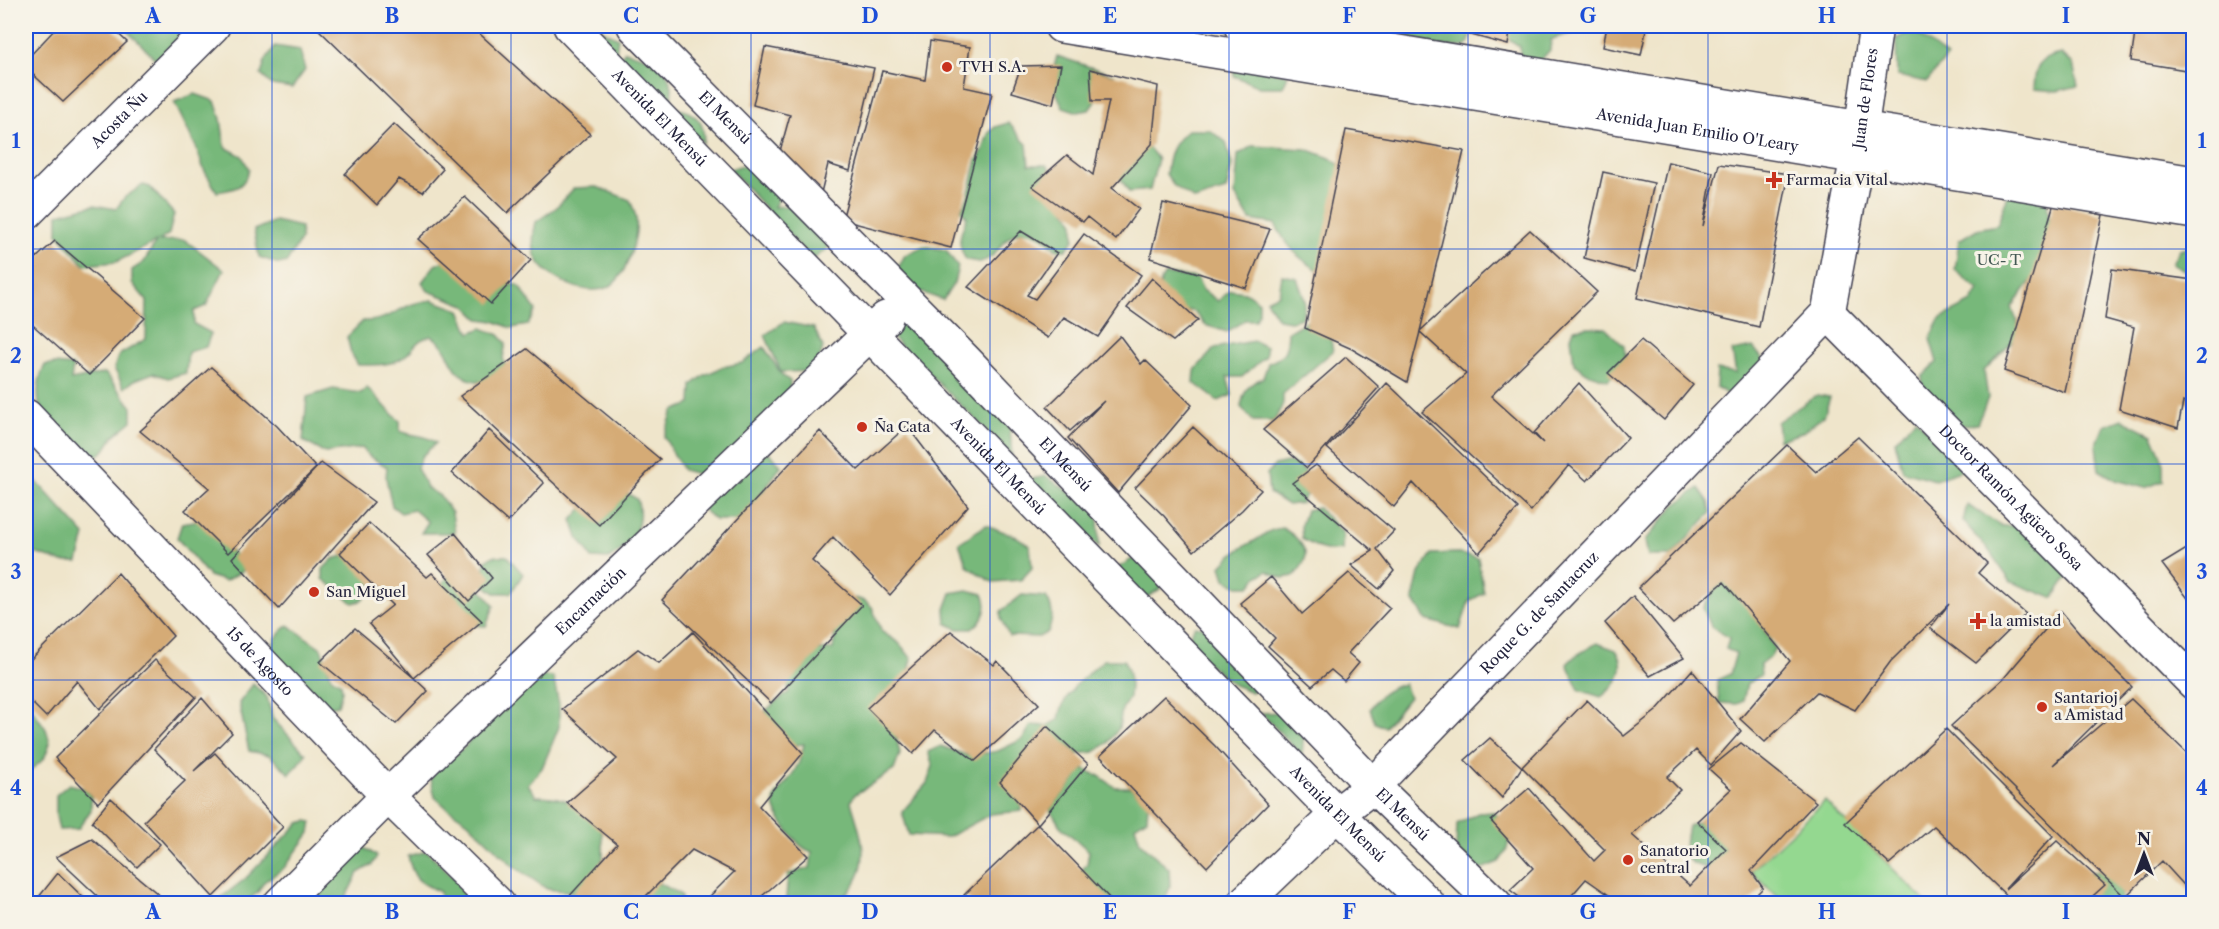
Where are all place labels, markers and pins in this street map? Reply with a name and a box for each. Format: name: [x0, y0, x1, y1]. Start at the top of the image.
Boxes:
place label: TVH S.A.: [959, 57, 1026, 76]
marker: TVH S.A.: [940, 60, 954, 74]
place label: Farmacia Vital: [1786, 170, 1889, 189]
marker: Farmacia Vital: [1767, 173, 1781, 187]
place label: Ña Cata: [874, 417, 931, 436]
marker: Ña Cata: [855, 420, 869, 434]
place label: San Miguel: [326, 582, 406, 601]
marker: San Miguel: [307, 585, 321, 599]
place label: la amistad: [1990, 611, 2061, 630]
marker: la amistad: [1971, 614, 1985, 628]
place label: Santarioj a Amistad: [2054, 688, 2124, 724]
marker: Santarioj a Amistad: [2035, 700, 2049, 714]
place label: Sanatorio central: [1640, 841, 1709, 877]
marker: Sanatorio central: [1621, 853, 1635, 867]

